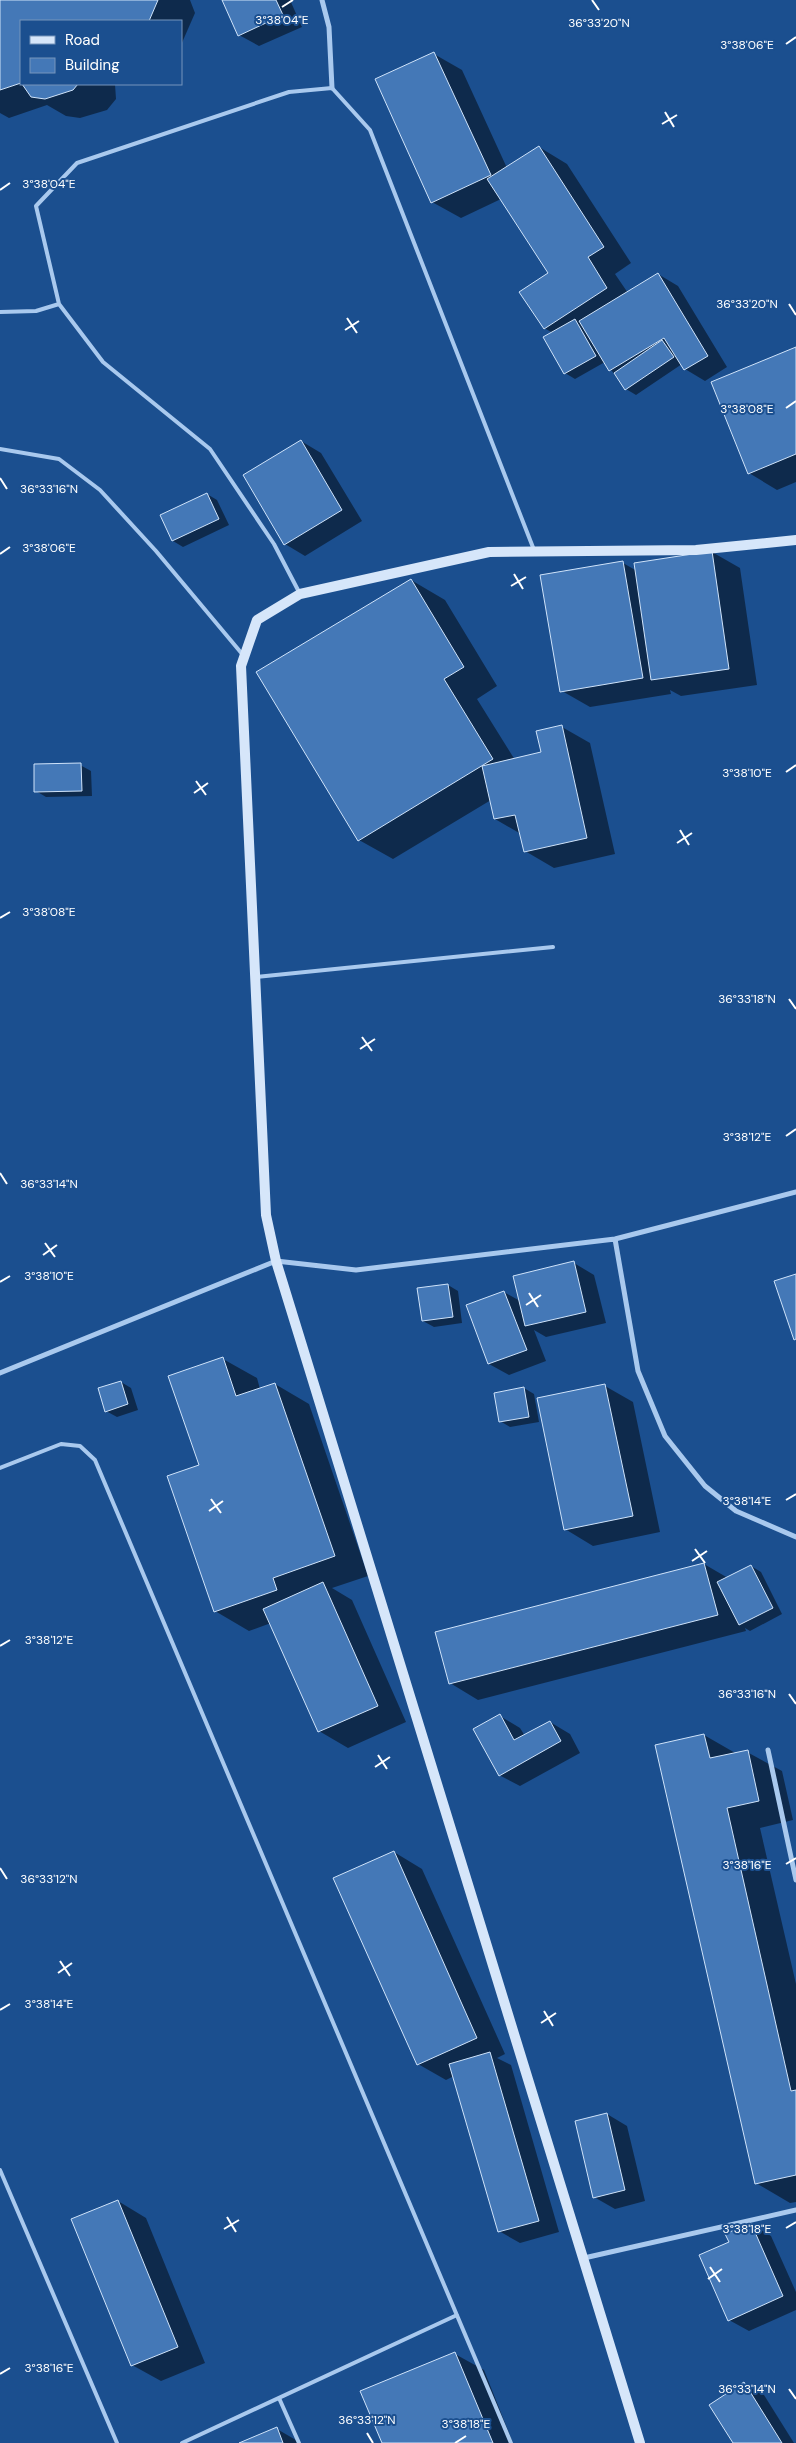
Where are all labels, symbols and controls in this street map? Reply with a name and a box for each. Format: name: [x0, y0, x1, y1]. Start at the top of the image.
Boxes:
text: 3°38'04"E: [255, 12, 309, 28]
text: 36°33'20"N: [568, 15, 630, 31]
legend: [20, 20, 182, 85]
text: Road: [65, 30, 100, 50]
text: 3°38'06"E: [720, 37, 774, 53]
text: Building: [65, 55, 120, 75]
text: 3°38'04"E: [22, 176, 76, 192]
text: 36°33'20"N: [716, 296, 778, 312]
text: 3°38'08"E: [720, 401, 774, 417]
text: 36°33'16"N: [20, 481, 78, 497]
text: 3°38'06"E: [22, 540, 76, 556]
text: 3°38'10"E: [722, 765, 772, 781]
text: 3°38'08"E: [22, 904, 76, 920]
text: 36°33'18"N: [718, 991, 776, 1007]
text: 3°38'12"E: [723, 1129, 771, 1145]
text: 36°33'14"N: [20, 1176, 78, 1192]
text: 3°38'10"E: [24, 1268, 74, 1284]
text: 3°38'14"E: [723, 1493, 772, 1509]
text: 3°38'12"E: [25, 1632, 73, 1648]
text: 36°33'16"N: [718, 1686, 776, 1702]
text: 3°38'16"E: [722, 1857, 772, 1873]
text: 36°33'12"N: [20, 1871, 78, 1887]
text: 3°38'14"E: [25, 1996, 74, 2012]
text: 3°38'18"E: [723, 2221, 772, 2237]
text: 3°38'16"E: [24, 2360, 74, 2376]
text: 36°33'14"N: [718, 2381, 776, 2397]
text: 36°33'12"N: [338, 2412, 396, 2428]
text: 3°38'18"E: [442, 2416, 491, 2432]

